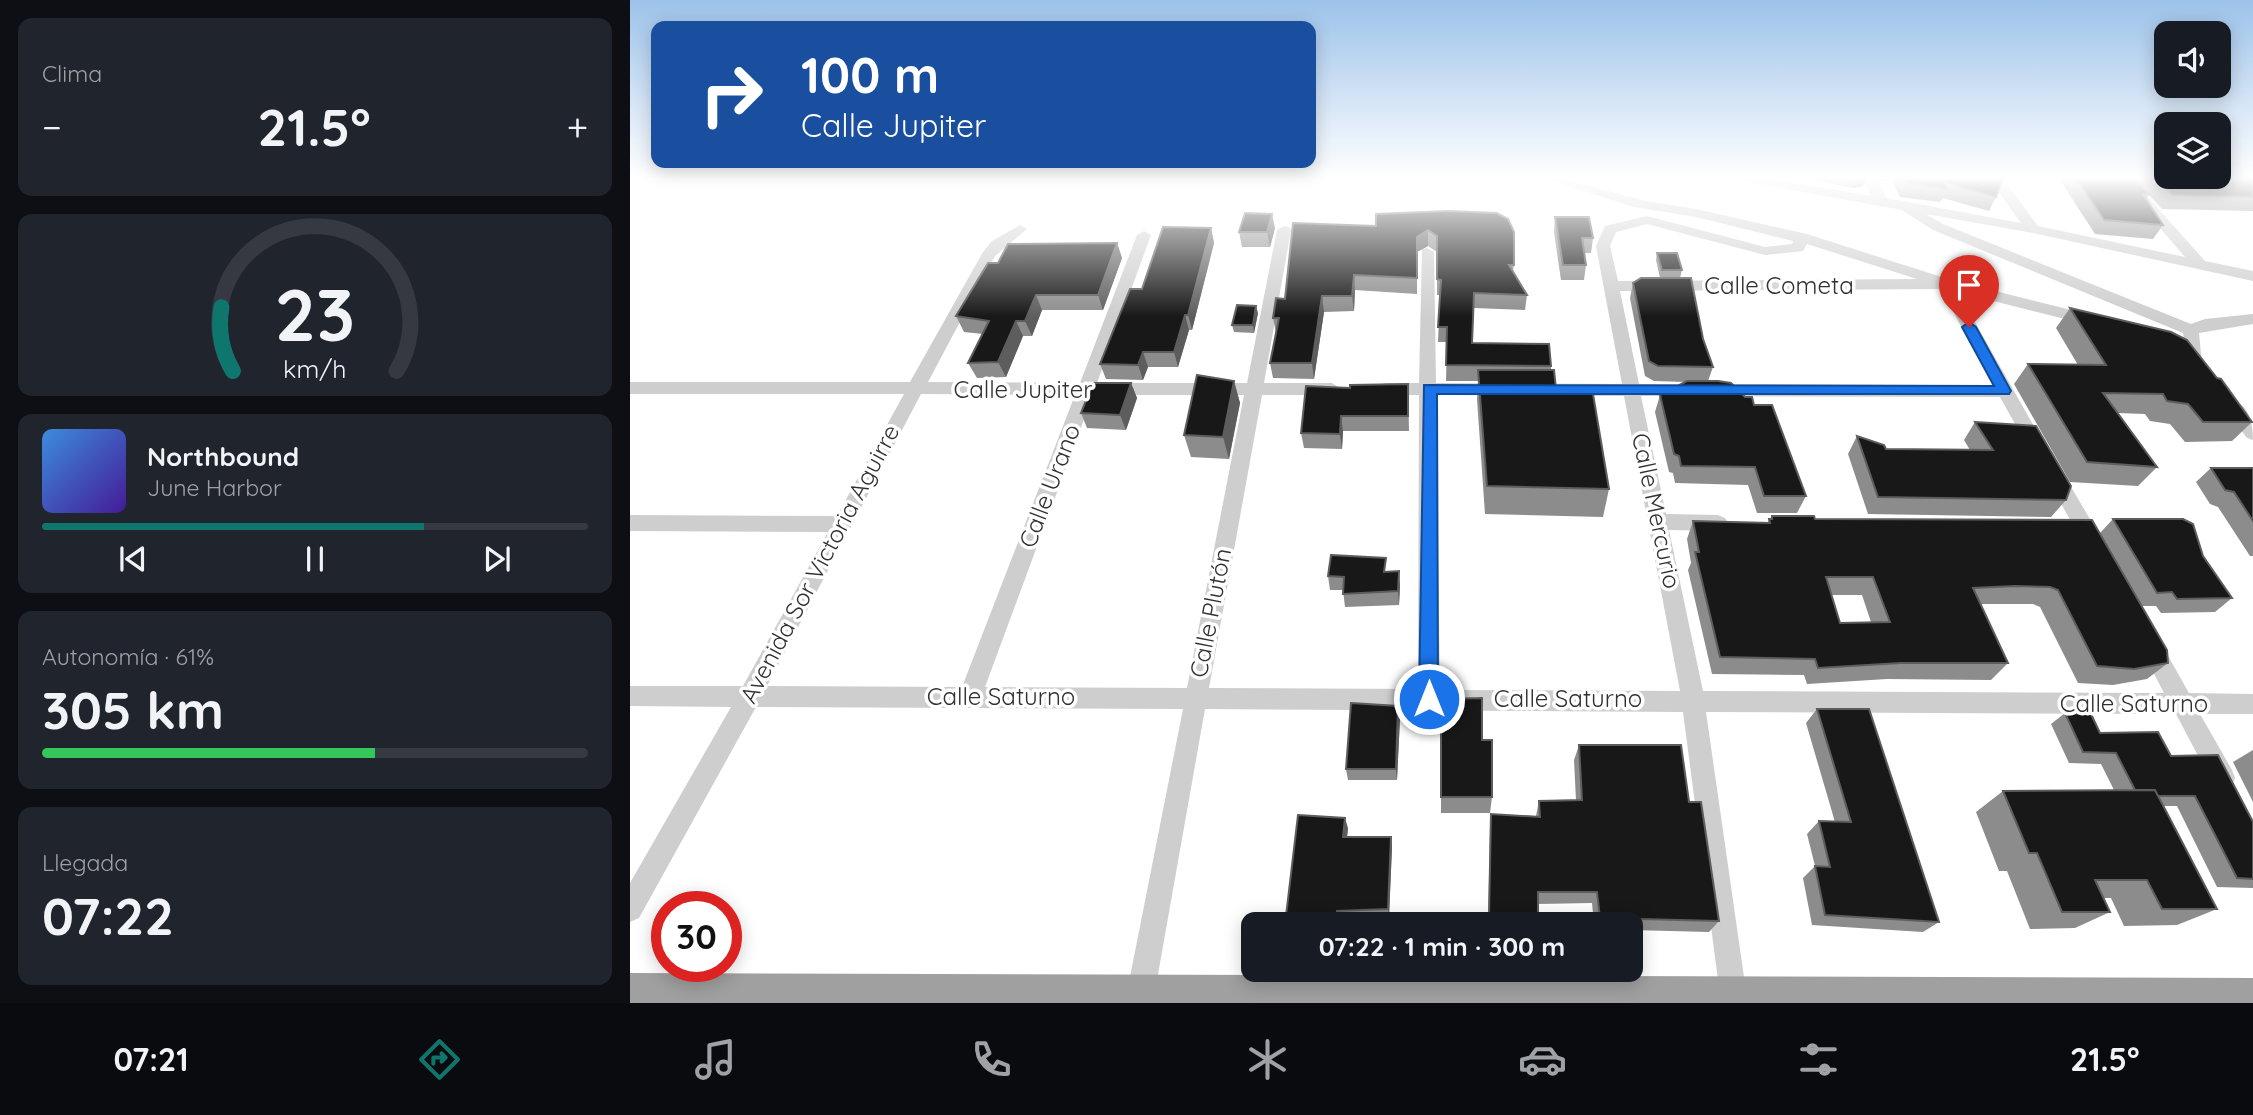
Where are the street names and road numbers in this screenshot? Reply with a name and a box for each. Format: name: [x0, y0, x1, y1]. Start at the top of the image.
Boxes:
street label: Calle Cometa: [1704, 270, 1854, 300]
street label: Calle Jupiter: [953, 374, 1093, 404]
street label: Avenida Sor Victoria Aguirre: [733, 419, 905, 708]
street label: Calle Urano: [1012, 420, 1086, 552]
street label: Calle Mercurio: [1626, 430, 1688, 591]
street label: Calle Plutón: [1183, 546, 1237, 680]
street label: Calle Saturno: [927, 681, 1075, 711]
street label: Calle Saturno: [1494, 683, 1642, 713]
street label: Calle Saturno: [2060, 688, 2208, 718]

